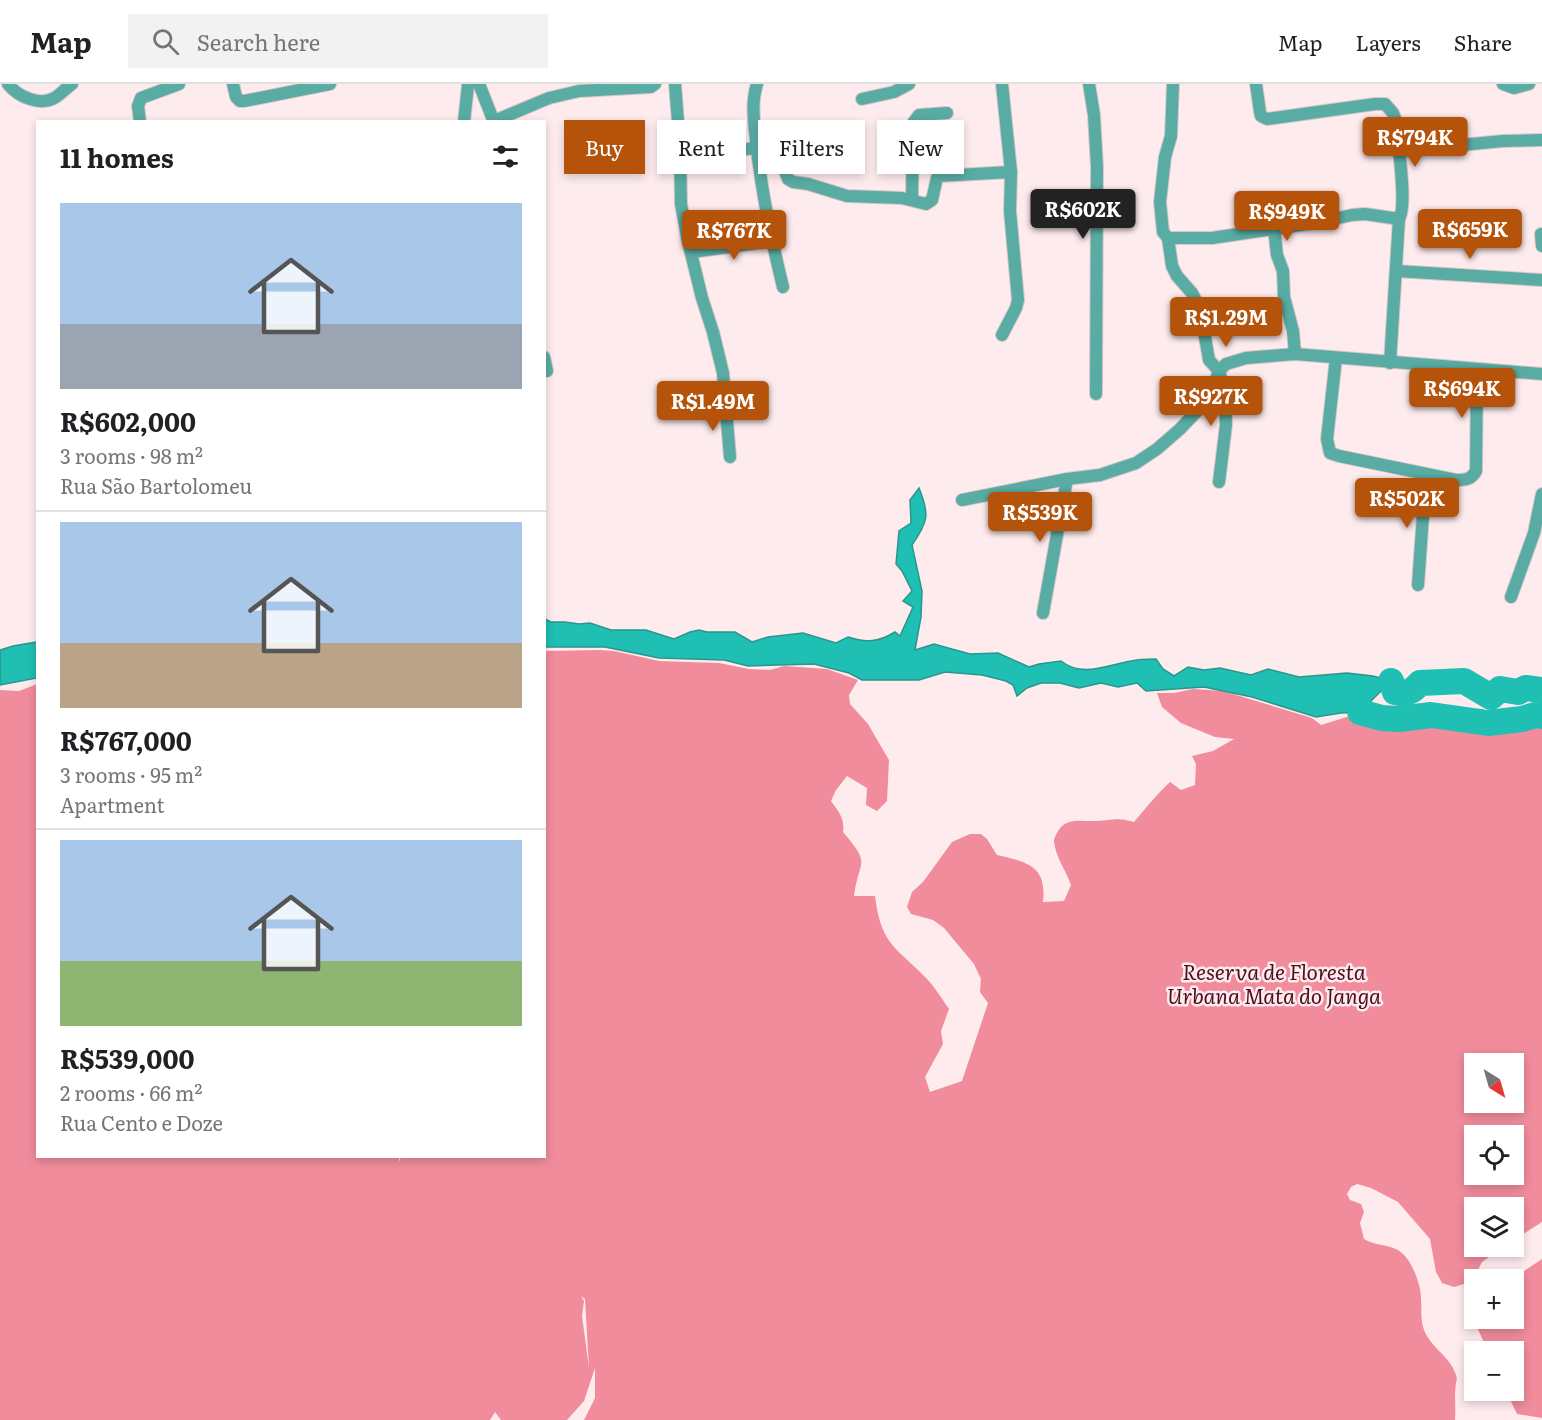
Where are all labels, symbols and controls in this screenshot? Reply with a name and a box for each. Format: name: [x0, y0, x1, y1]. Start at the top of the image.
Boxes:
search box: [128, 14, 548, 68]
text: Map: [30, 20, 92, 62]
icon: search: [149, 25, 182, 58]
text: Search here: [197, 25, 320, 58]
text: Map: [1278, 26, 1323, 57]
text: Layers: [1356, 26, 1421, 57]
text: Share: [1454, 26, 1512, 57]
pin: R$794K: [1366, 117, 1464, 168]
chip: Buy: [564, 120, 645, 174]
chip: Rent: [657, 120, 746, 174]
chip: Filters: [758, 120, 865, 174]
chip: New: [877, 120, 964, 174]
text: R$794K: [1377, 121, 1453, 151]
text: 11 homes: [60, 137, 174, 176]
icon: filters: [489, 140, 522, 173]
pin: R$602K: [1034, 189, 1132, 240]
pin: R$949K: [1238, 191, 1336, 242]
text: R$602K: [1045, 193, 1121, 223]
text: R$949K: [1248, 195, 1326, 225]
pin: R$659K: [1421, 209, 1519, 260]
pin: R$767K: [685, 210, 783, 261]
text: R$659K: [1432, 213, 1508, 243]
text: R$767K: [696, 214, 772, 244]
icon: home: [237, 242, 345, 350]
pin: R$1.29M: [1171, 297, 1281, 348]
text: R$1.29M: [1184, 301, 1268, 331]
pin: R$694K: [1413, 368, 1511, 419]
text: R$694K: [1423, 372, 1501, 402]
pin: R$927K: [1162, 376, 1260, 427]
text: R$927K: [1173, 380, 1249, 410]
pin: R$1.49M: [658, 381, 768, 432]
text: R$1.49M: [671, 385, 755, 415]
text: R$602,000: [60, 401, 196, 440]
text: 3 rooms · 98 m²: [60, 440, 203, 470]
text: Rua São Bartolomeu: [60, 470, 252, 500]
pin: R$502K: [1358, 478, 1456, 529]
text: R$502K: [1369, 482, 1445, 512]
pin: R$539K: [991, 492, 1089, 543]
text: R$539K: [1002, 496, 1078, 526]
icon: home: [237, 561, 345, 669]
text: R$767,000: [60, 720, 192, 759]
text: 3 rooms · 95 m²: [60, 759, 202, 789]
text: Apartment: [60, 789, 165, 819]
icon: home: [237, 879, 345, 987]
park label: Reserva de Floresta Urbana Mata do Janga: [1167, 955, 1381, 1010]
text: R$539,000: [60, 1038, 194, 1077]
north arrow: [1464, 1053, 1524, 1113]
map controls: [1464, 1053, 1524, 1401]
text: 2 rooms · 66 m²: [60, 1077, 202, 1107]
text: Rua Cento e Doze: [60, 1107, 223, 1137]
button: locate: [1464, 1125, 1524, 1185]
button: layers: [1464, 1197, 1524, 1257]
button: +: [1464, 1269, 1524, 1329]
button: −: [1464, 1341, 1524, 1401]

